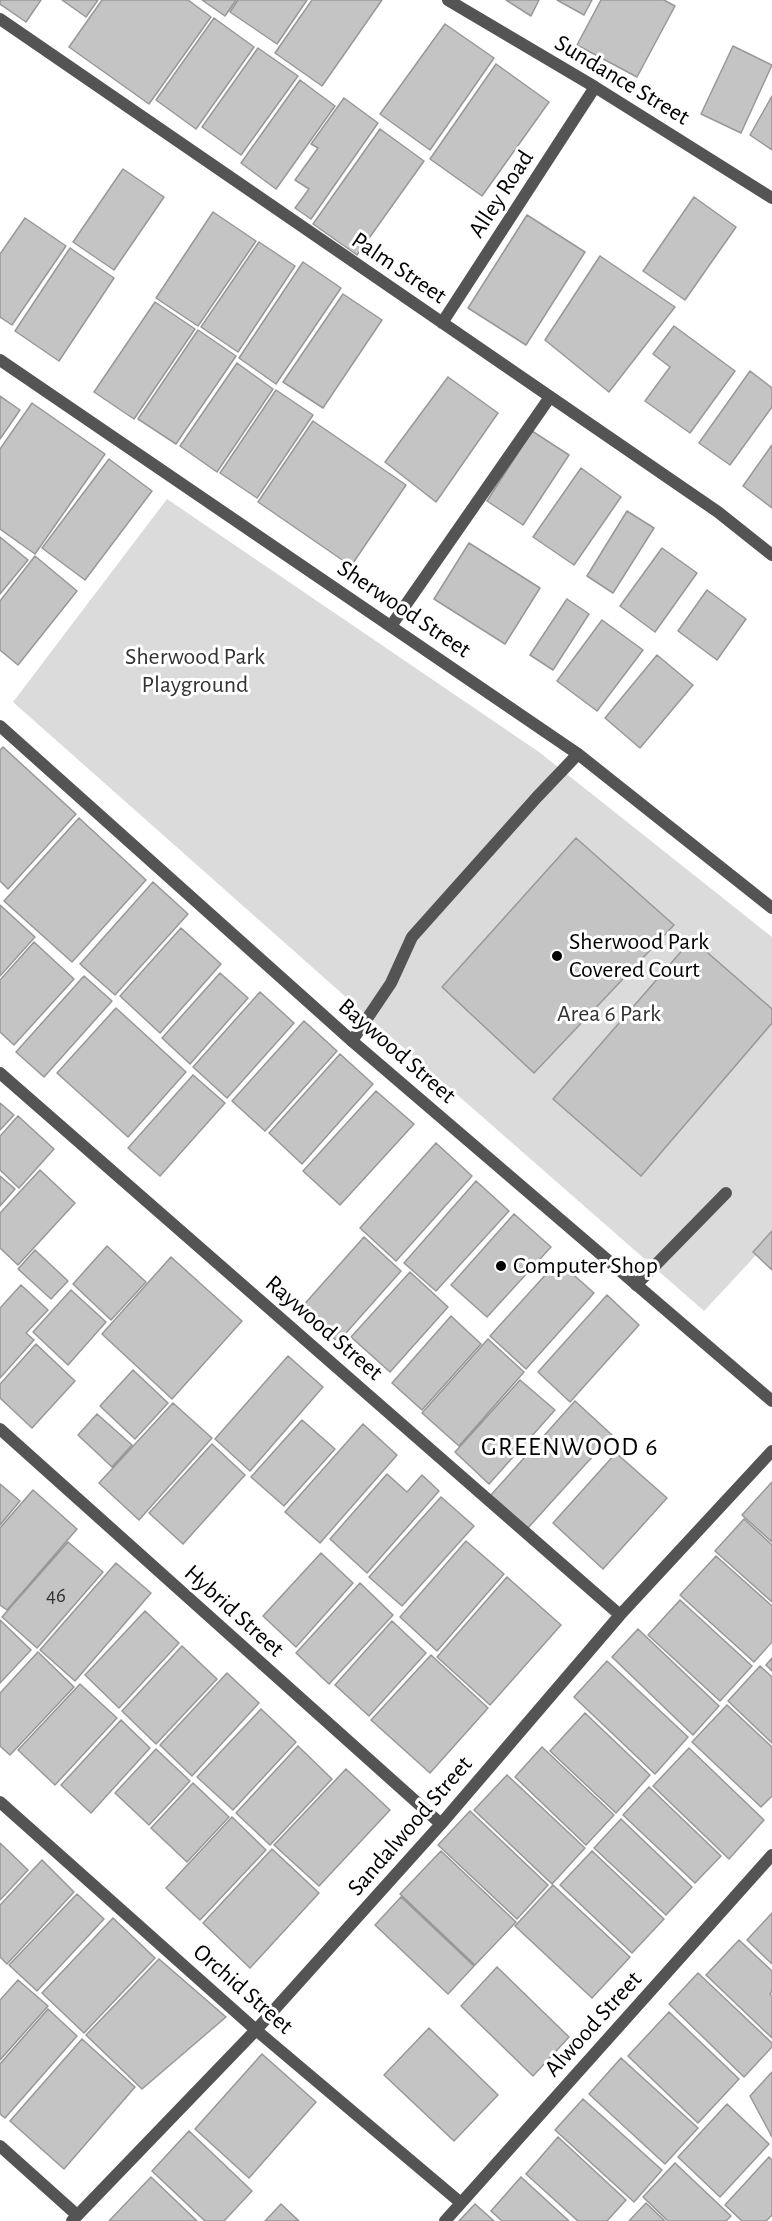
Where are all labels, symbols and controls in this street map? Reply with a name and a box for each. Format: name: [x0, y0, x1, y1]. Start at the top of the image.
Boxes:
street label: Sundance Street: [549, 28, 695, 132]
street label: Alley Road: [462, 145, 540, 243]
street label: Palm Street: [346, 226, 452, 310]
street label: Sherwood Street: [332, 554, 476, 664]
park label: Sherwood Park Playground: [125, 643, 265, 699]
place label: Sherwood Park Covered Court: [569, 928, 709, 984]
marker: Sherwood Park Covered Court: [550, 949, 564, 963]
street label: Baywood Street: [332, 992, 462, 1110]
park label: Area 6 Park: [557, 1000, 661, 1028]
place label: Computer Shop: [513, 1252, 658, 1280]
marker: Computer Shop: [494, 1259, 508, 1273]
street label: Raywood Street: [259, 1269, 389, 1387]
district label: GREENWOOD 6: [481, 1431, 659, 1463]
street label: Hybrid Street: [178, 1559, 290, 1663]
house number: 46: [46, 1583, 66, 1609]
street label: Sandalwood Street: [341, 1750, 479, 1902]
street label: Orchid Street: [187, 1938, 299, 2040]
street label: Alwood Street: [538, 1965, 648, 2083]

